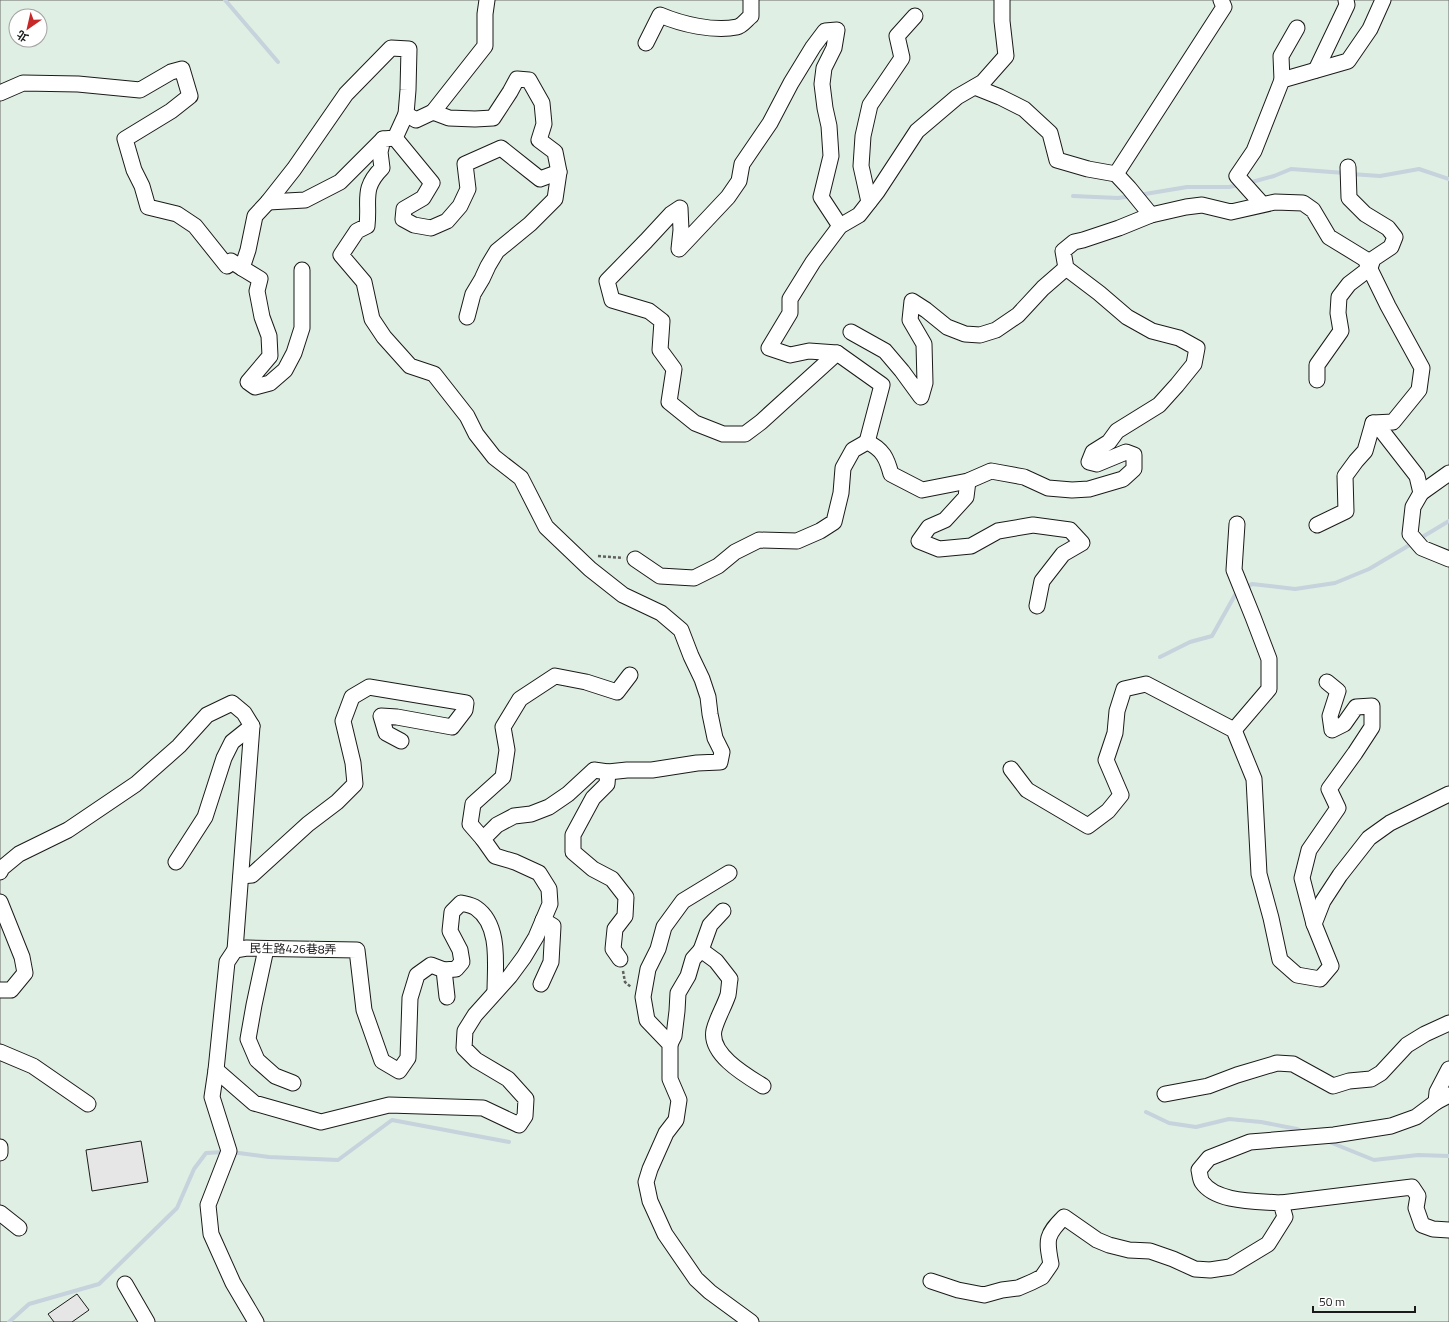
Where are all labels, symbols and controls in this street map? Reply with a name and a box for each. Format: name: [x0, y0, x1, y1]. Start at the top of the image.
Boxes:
north arrow: [8, 8, 48, 48]
text: 北: [13, 27, 31, 46]
street label: 民生路426巷8弄: [249, 938, 337, 959]
scale bar: [1313, 1288, 1415, 1314]
text: 50 m: [1319, 1292, 1345, 1311]

